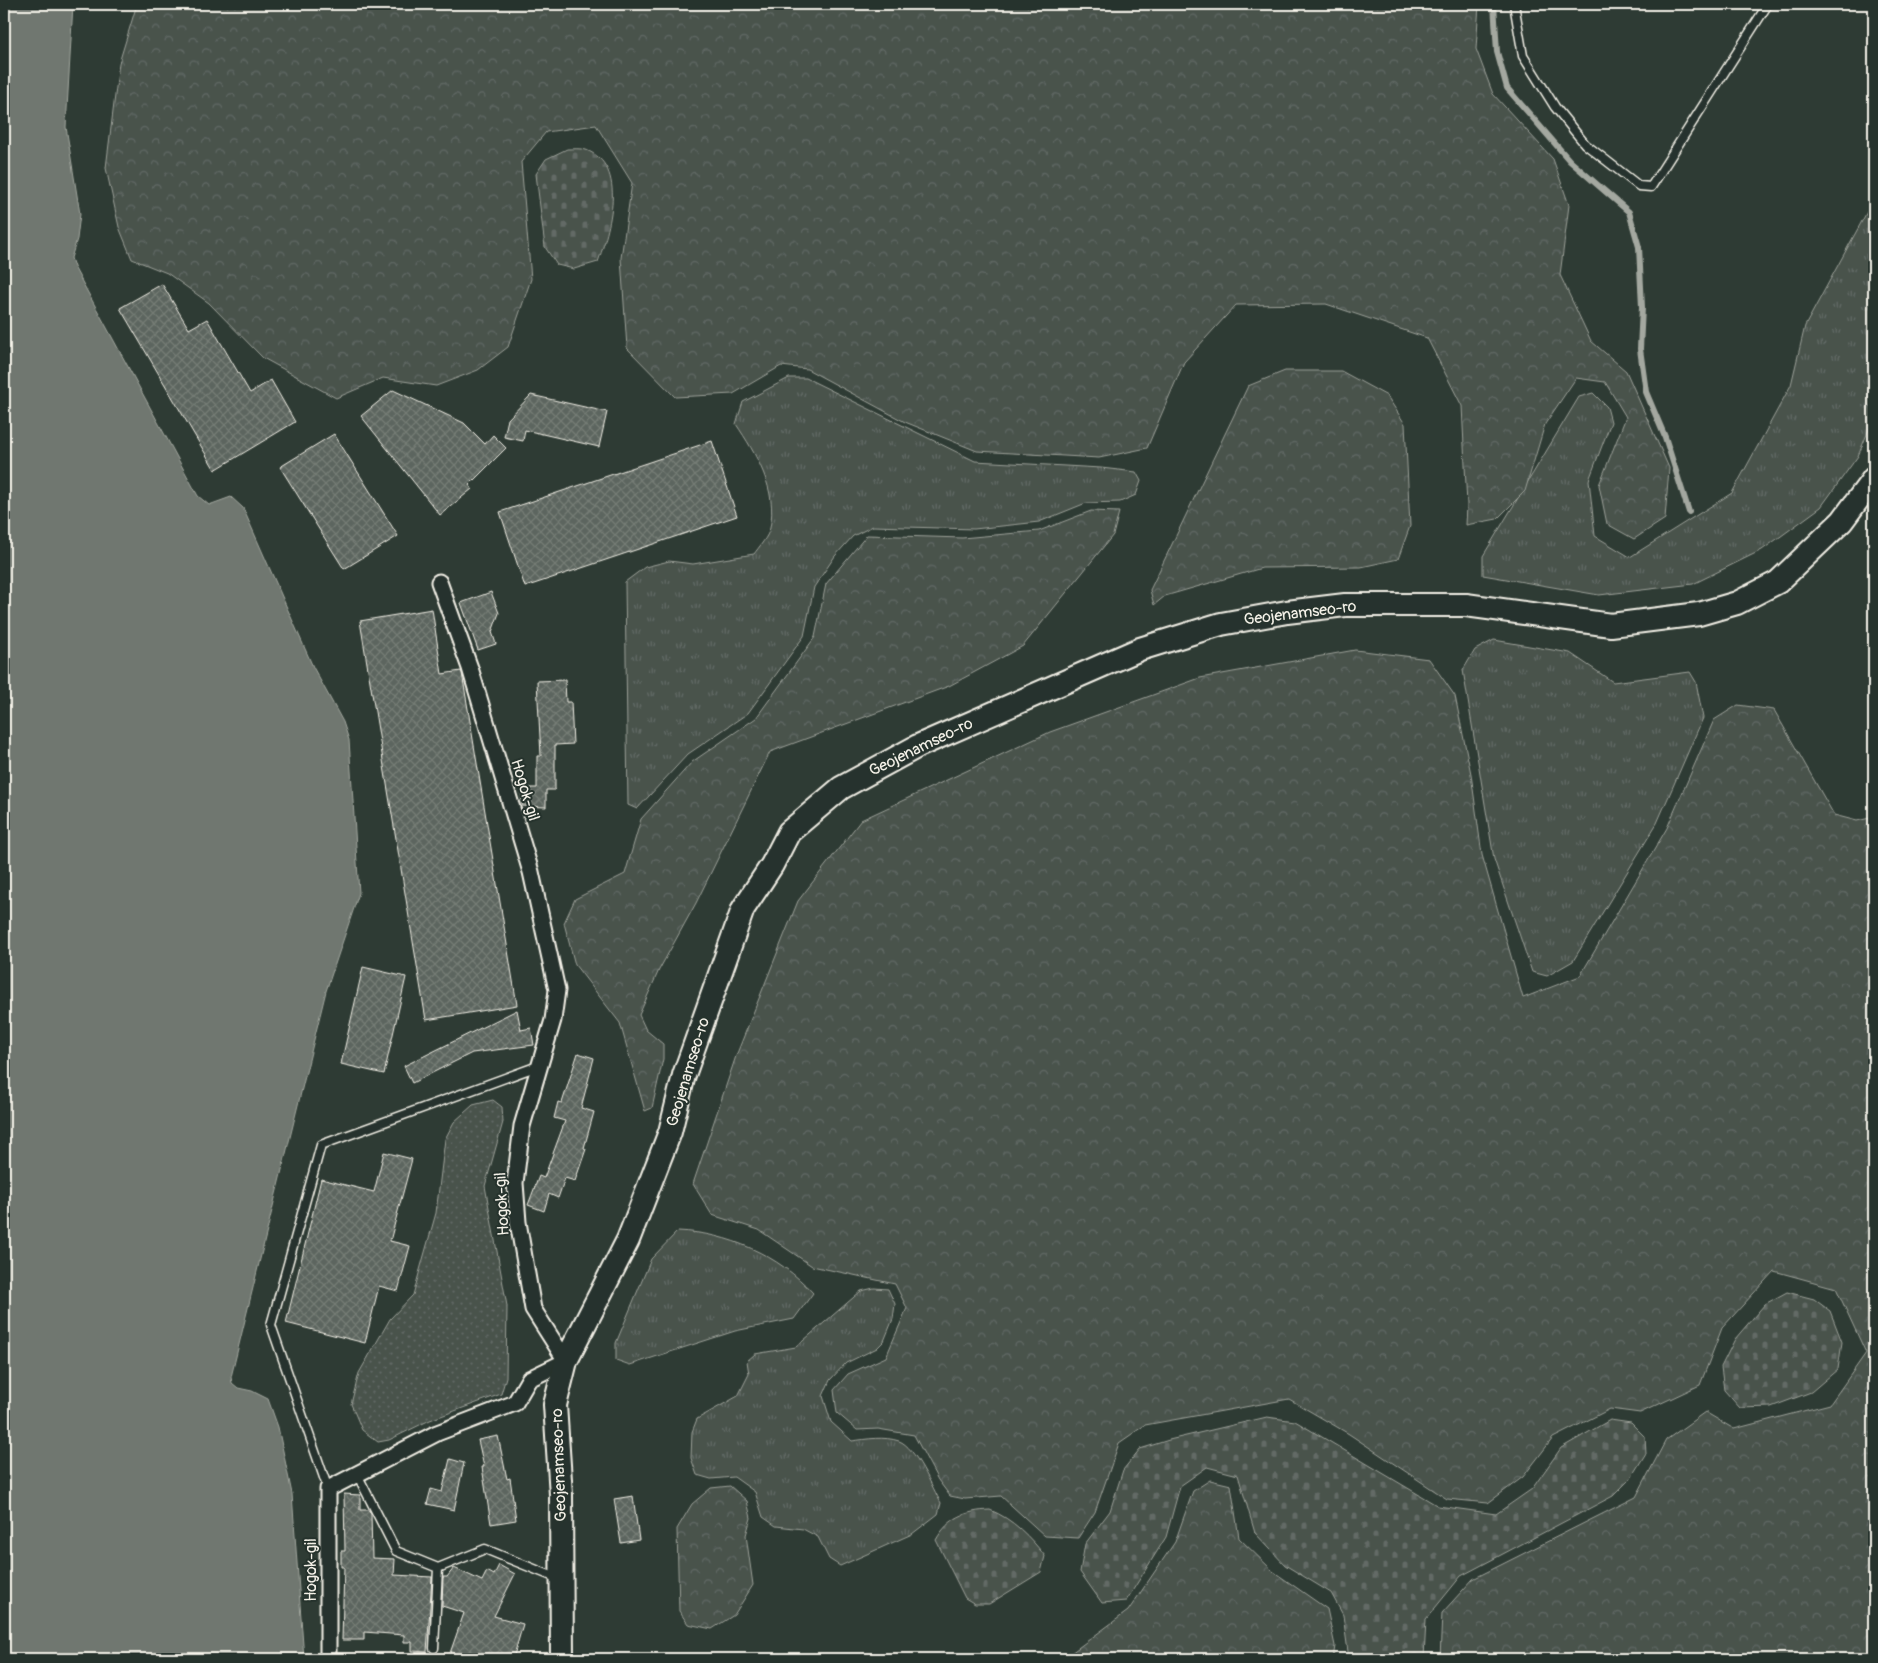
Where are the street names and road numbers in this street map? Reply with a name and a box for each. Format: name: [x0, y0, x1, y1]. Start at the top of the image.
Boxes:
street label: Geojenamseo-ro: [1243, 596, 1358, 630]
street label: Geojenamseo-ro: [866, 713, 977, 781]
street label: Hogok-gil: [506, 757, 544, 823]
street label: Geojenamseo-ro: [662, 1015, 714, 1129]
street label: Hogok-gil: [490, 1172, 514, 1236]
street label: Geojenamseo-ro: [547, 1408, 571, 1522]
street label: Hogok-gil: [301, 1538, 321, 1602]

